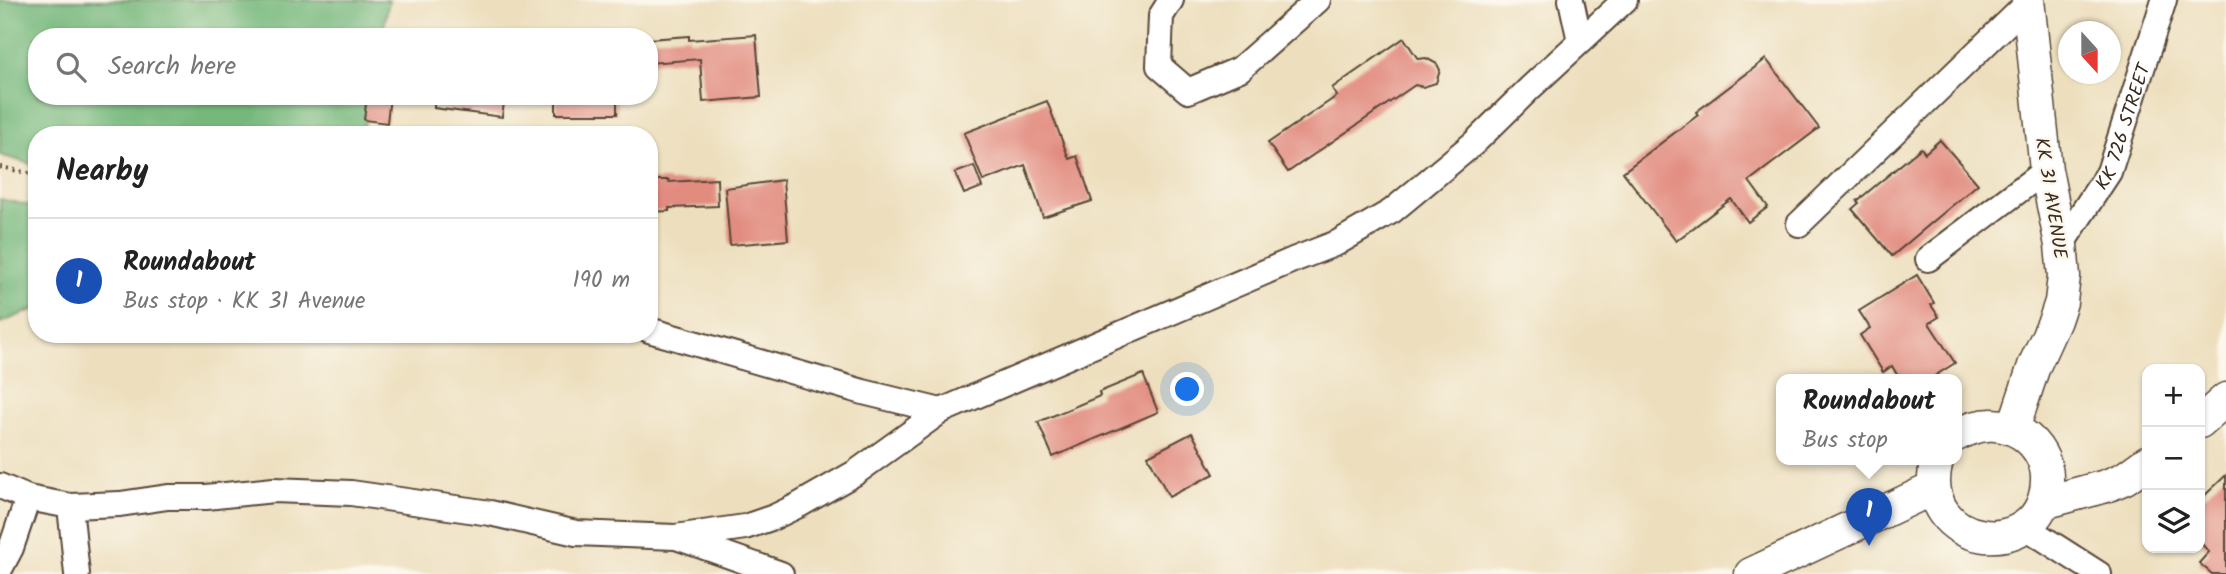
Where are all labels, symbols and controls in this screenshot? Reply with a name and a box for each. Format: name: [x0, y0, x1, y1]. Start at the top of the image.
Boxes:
north arrow: [2058, 21, 2121, 84]
search box: [28, 28, 658, 105]
text: Search here: [108, 46, 236, 88]
icon: search: [52, 48, 90, 86]
street label: KK 726 STREET: [2088, 58, 2160, 197]
street label: KK 31 AVENUE: [2026, 135, 2075, 262]
text: Nearby: [56, 148, 148, 196]
text: Roundabout: [123, 242, 256, 284]
text: 1: [76, 263, 82, 299]
text: 190 m: [573, 263, 630, 299]
text: Bus stop · KK 31 Avenue: [123, 284, 365, 320]
map controls: [2142, 364, 2205, 553]
button: +: [2142, 364, 2205, 427]
your location: [1170, 372, 1204, 406]
popup: [1776, 374, 1962, 465]
text: Roundabout: [1803, 381, 1935, 423]
text: Bus stop: [1803, 423, 1887, 459]
button: −: [2142, 427, 2205, 490]
pin: 1: [1846, 488, 1892, 546]
button: layers: [2142, 490, 2205, 553]

